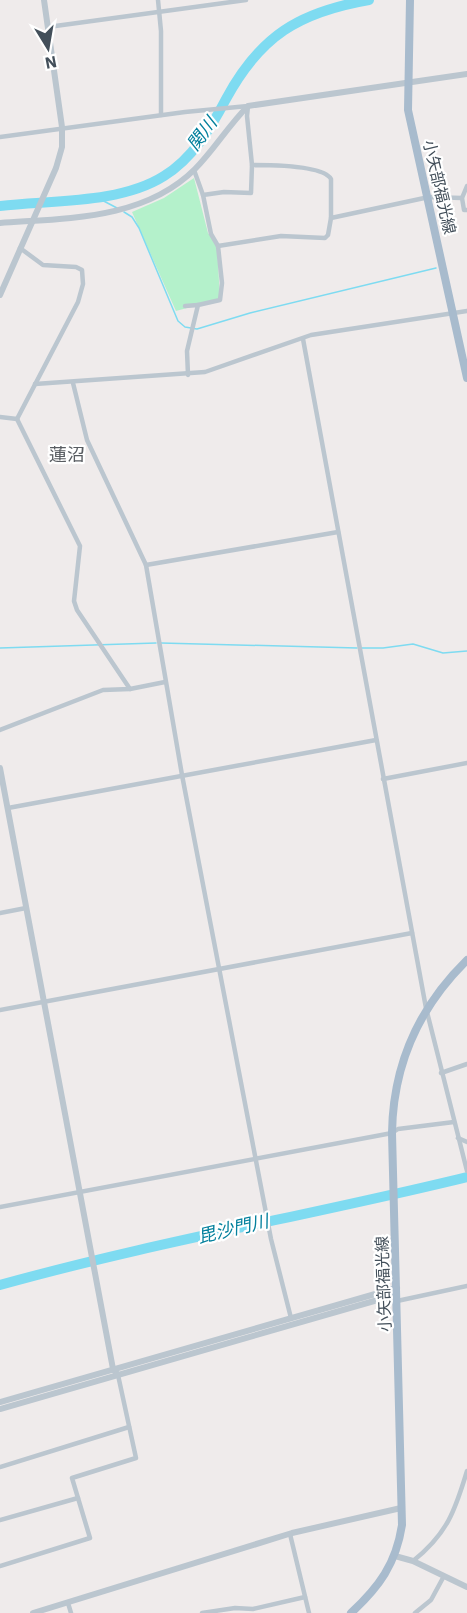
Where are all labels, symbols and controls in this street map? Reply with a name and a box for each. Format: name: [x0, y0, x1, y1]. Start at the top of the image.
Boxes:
north arrow: [18, 18, 78, 78]
text: N: [43, 52, 58, 74]
water label: 関川: [182, 111, 223, 155]
street label: 小矢部福光線: [419, 138, 461, 236]
district label: 蓮沼: [49, 443, 85, 466]
water label: 毘沙門川: [195, 1209, 273, 1248]
street label: 小矢部福光線: [371, 1236, 395, 1332]

